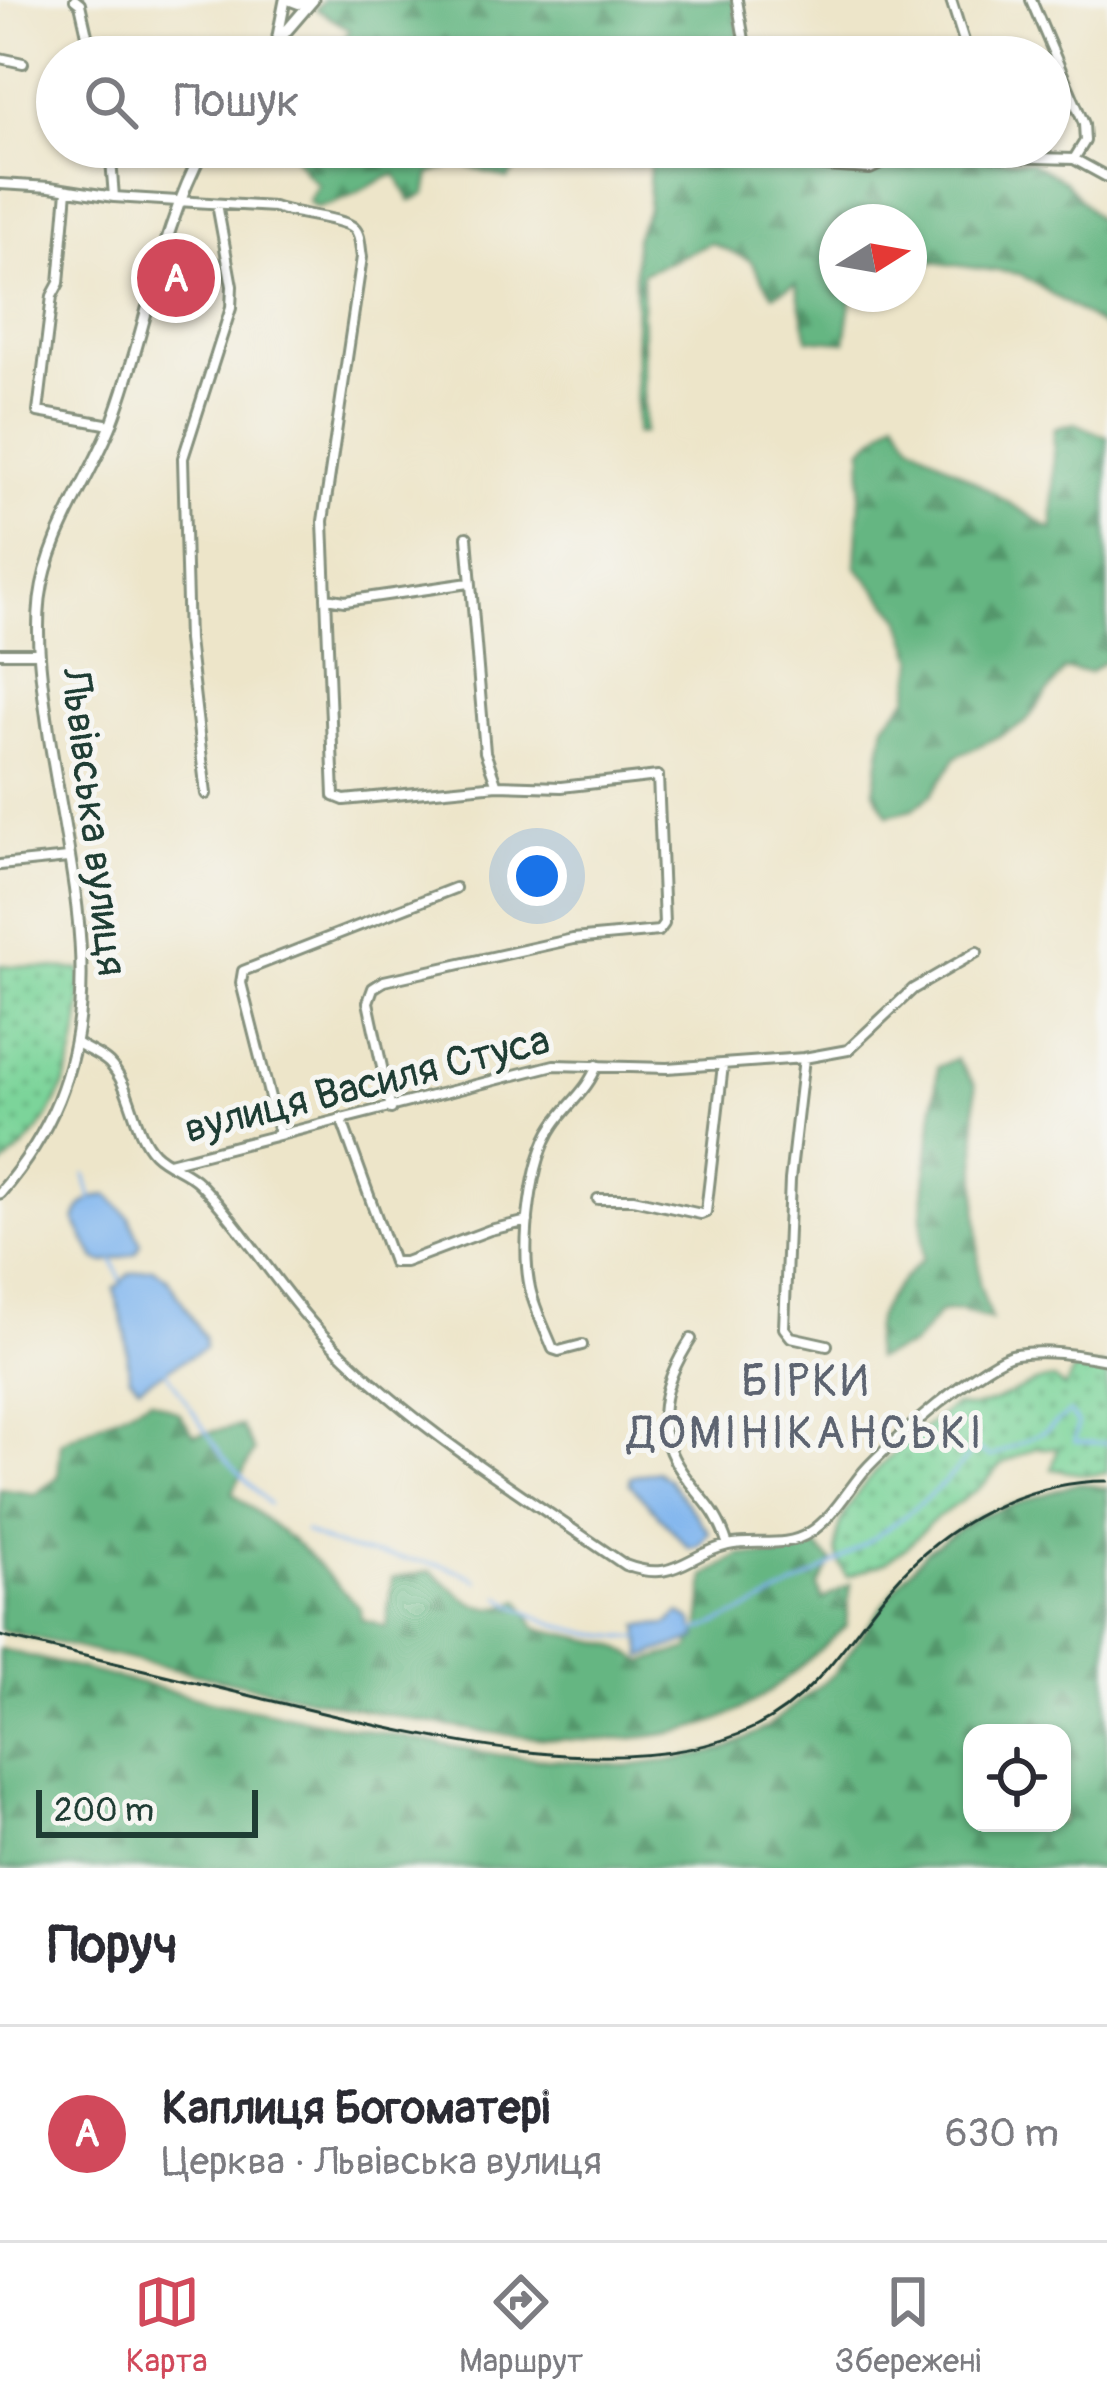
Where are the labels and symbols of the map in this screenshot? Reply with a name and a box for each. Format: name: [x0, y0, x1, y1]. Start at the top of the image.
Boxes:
north arrow: [819, 204, 927, 312]
pin: A: [137, 233, 215, 323]
street label: Львівська вулиця: [48, 664, 138, 979]
your location: [507, 846, 567, 906]
street label: вулиця Василя Стуса: [179, 1014, 555, 1156]
district label: БІРКИ ДОМІНІКАНСЬКІ: [625, 1354, 985, 1462]
scale bar: [36, 1784, 258, 1837]

